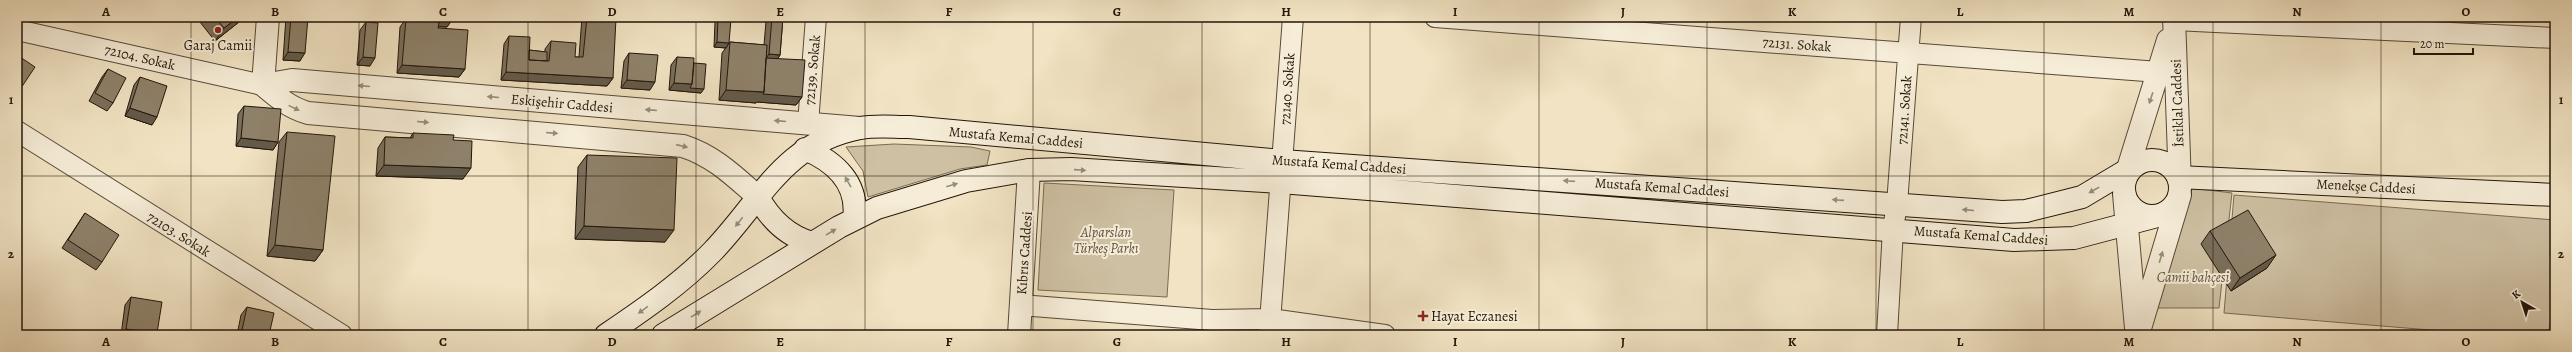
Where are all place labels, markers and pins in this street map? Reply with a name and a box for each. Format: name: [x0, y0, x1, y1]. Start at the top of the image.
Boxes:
marker: Garaj Camii: [213, 25, 223, 35]
place label: Garaj Camii: [184, 36, 252, 55]
place label: Hayat Eczanesi: [1431, 307, 1518, 326]
marker: Hayat Eczanesi: [1418, 311, 1428, 321]

